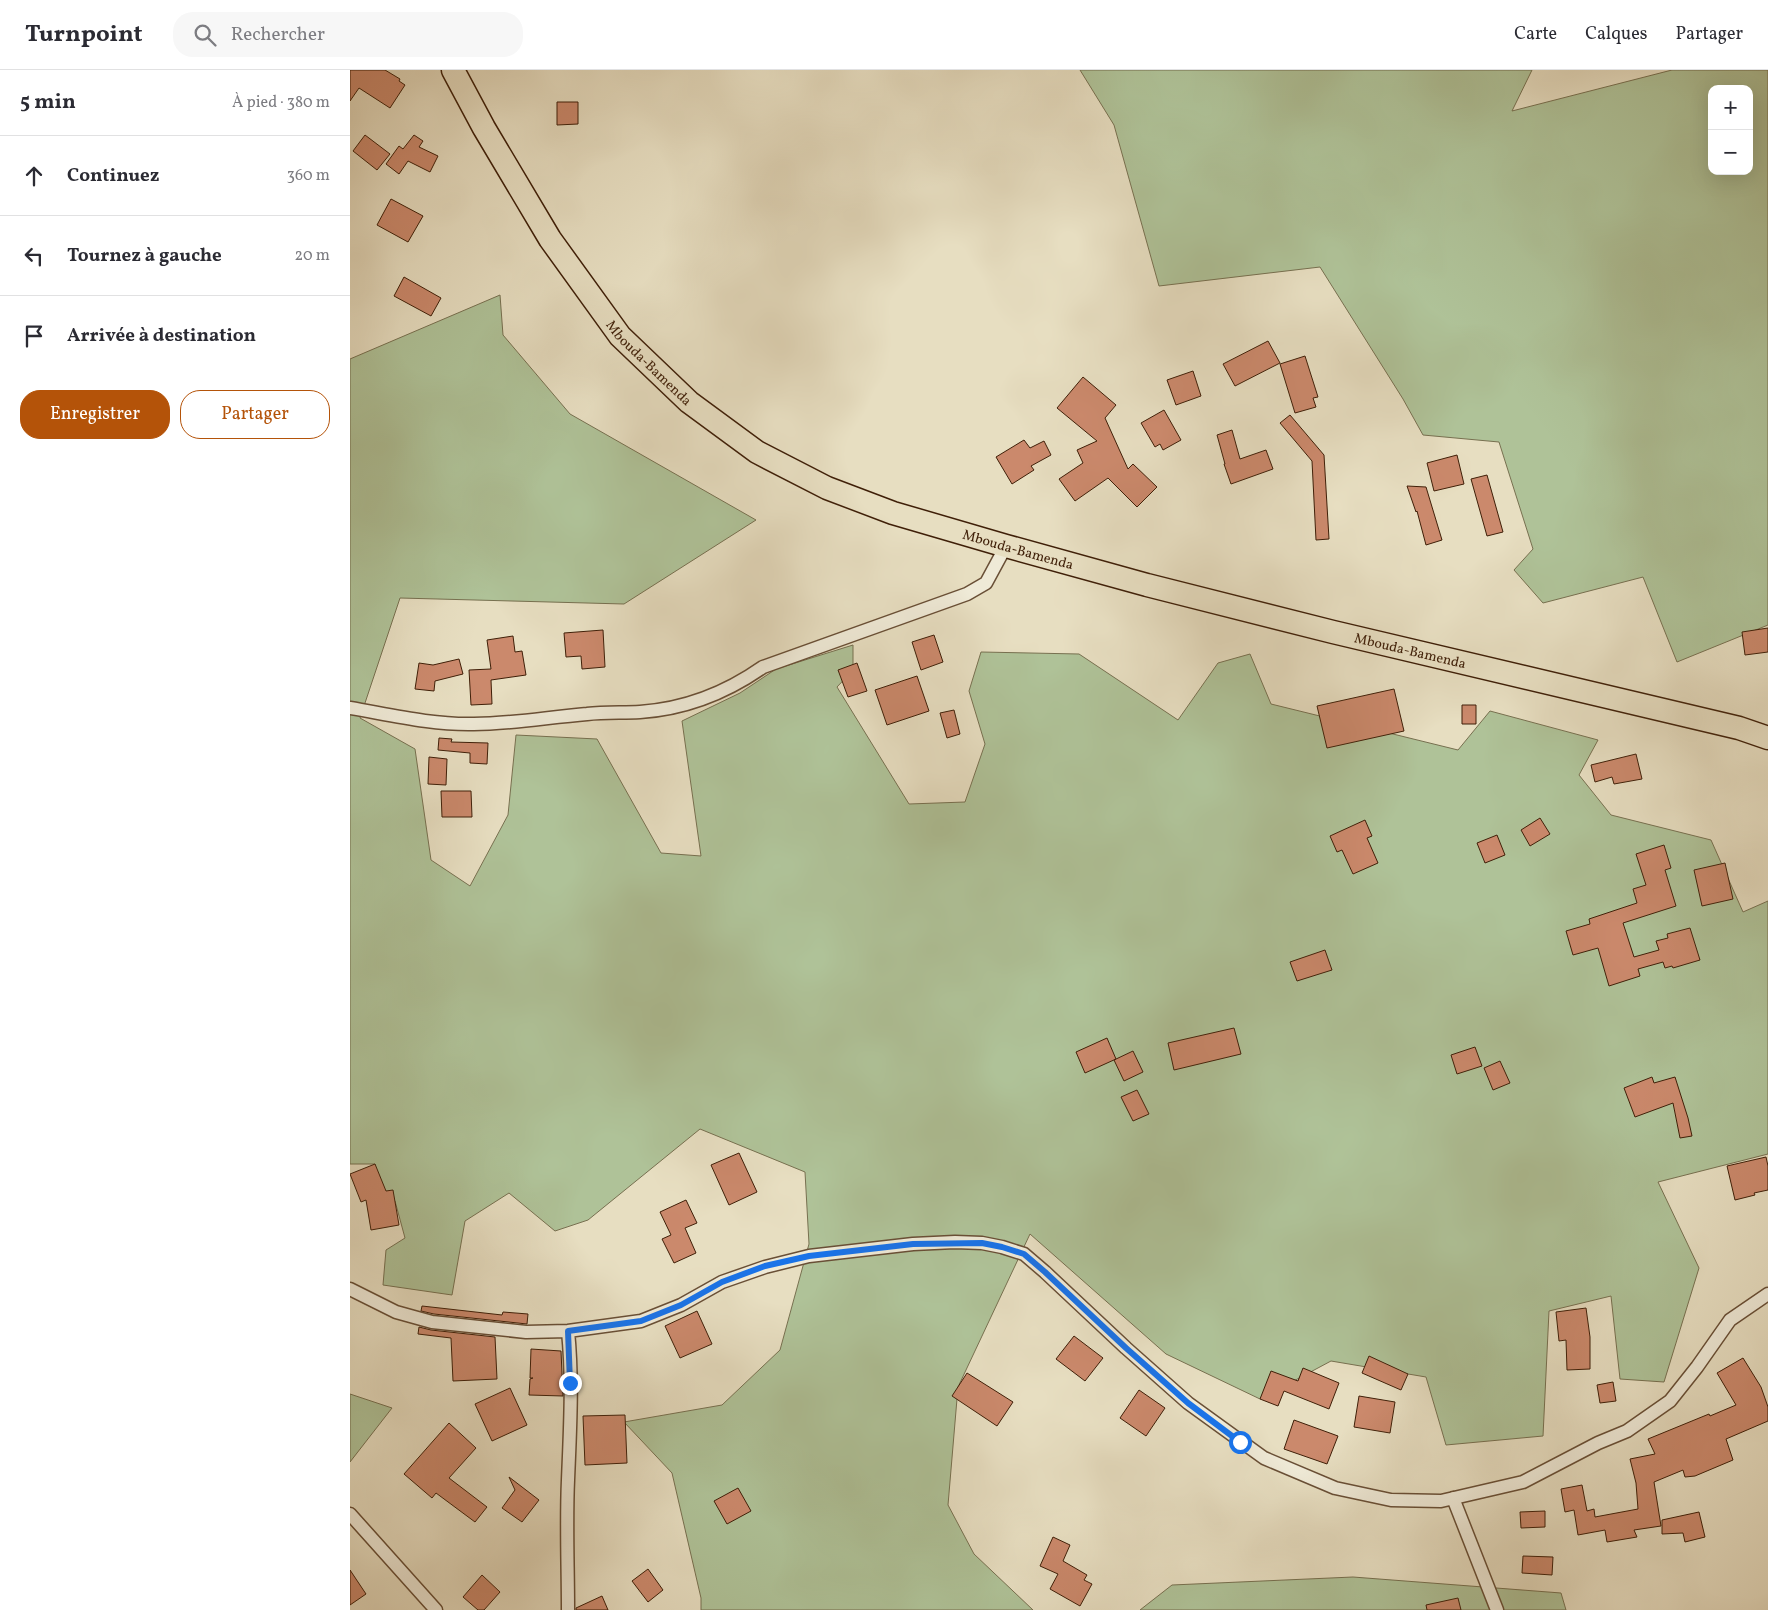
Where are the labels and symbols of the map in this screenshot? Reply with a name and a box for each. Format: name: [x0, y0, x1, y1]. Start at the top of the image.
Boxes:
street label: Mbouda-Bamenda: [601, 317, 695, 411]
street label: Mbouda-Bamenda: [960, 526, 1075, 575]
street label: Mbouda-Bamenda: [1352, 629, 1468, 674]
route end: [559, 1372, 582, 1395]
route start: [1229, 1431, 1252, 1454]

